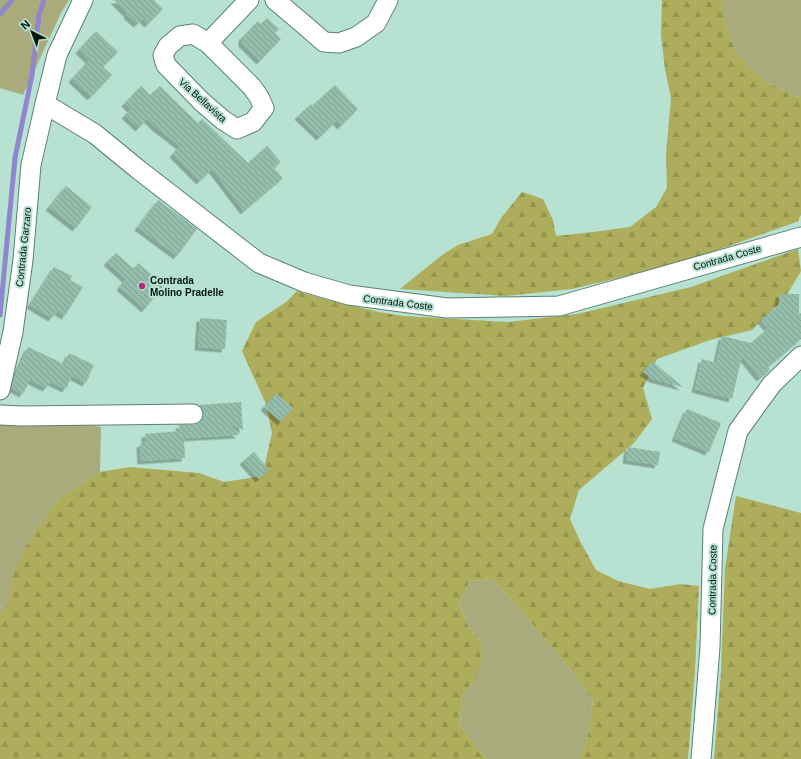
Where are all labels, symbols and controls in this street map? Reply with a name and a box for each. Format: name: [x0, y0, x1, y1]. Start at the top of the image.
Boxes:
north arrow: [12, 12, 52, 52]
text: N: [18, 17, 32, 32]
street label: Via Bellavista: [177, 76, 229, 125]
street label: Contrada Garzaro: [14, 206, 33, 287]
street label: Contrada Coste: [692, 242, 763, 272]
place label: Contrada Molino Pradelle: [150, 275, 224, 298]
marker: Contrada Molino Pradelle: [137, 281, 147, 291]
street label: Contrada Coste: [363, 293, 434, 312]
street label: Contrada Coste: [706, 544, 719, 615]

